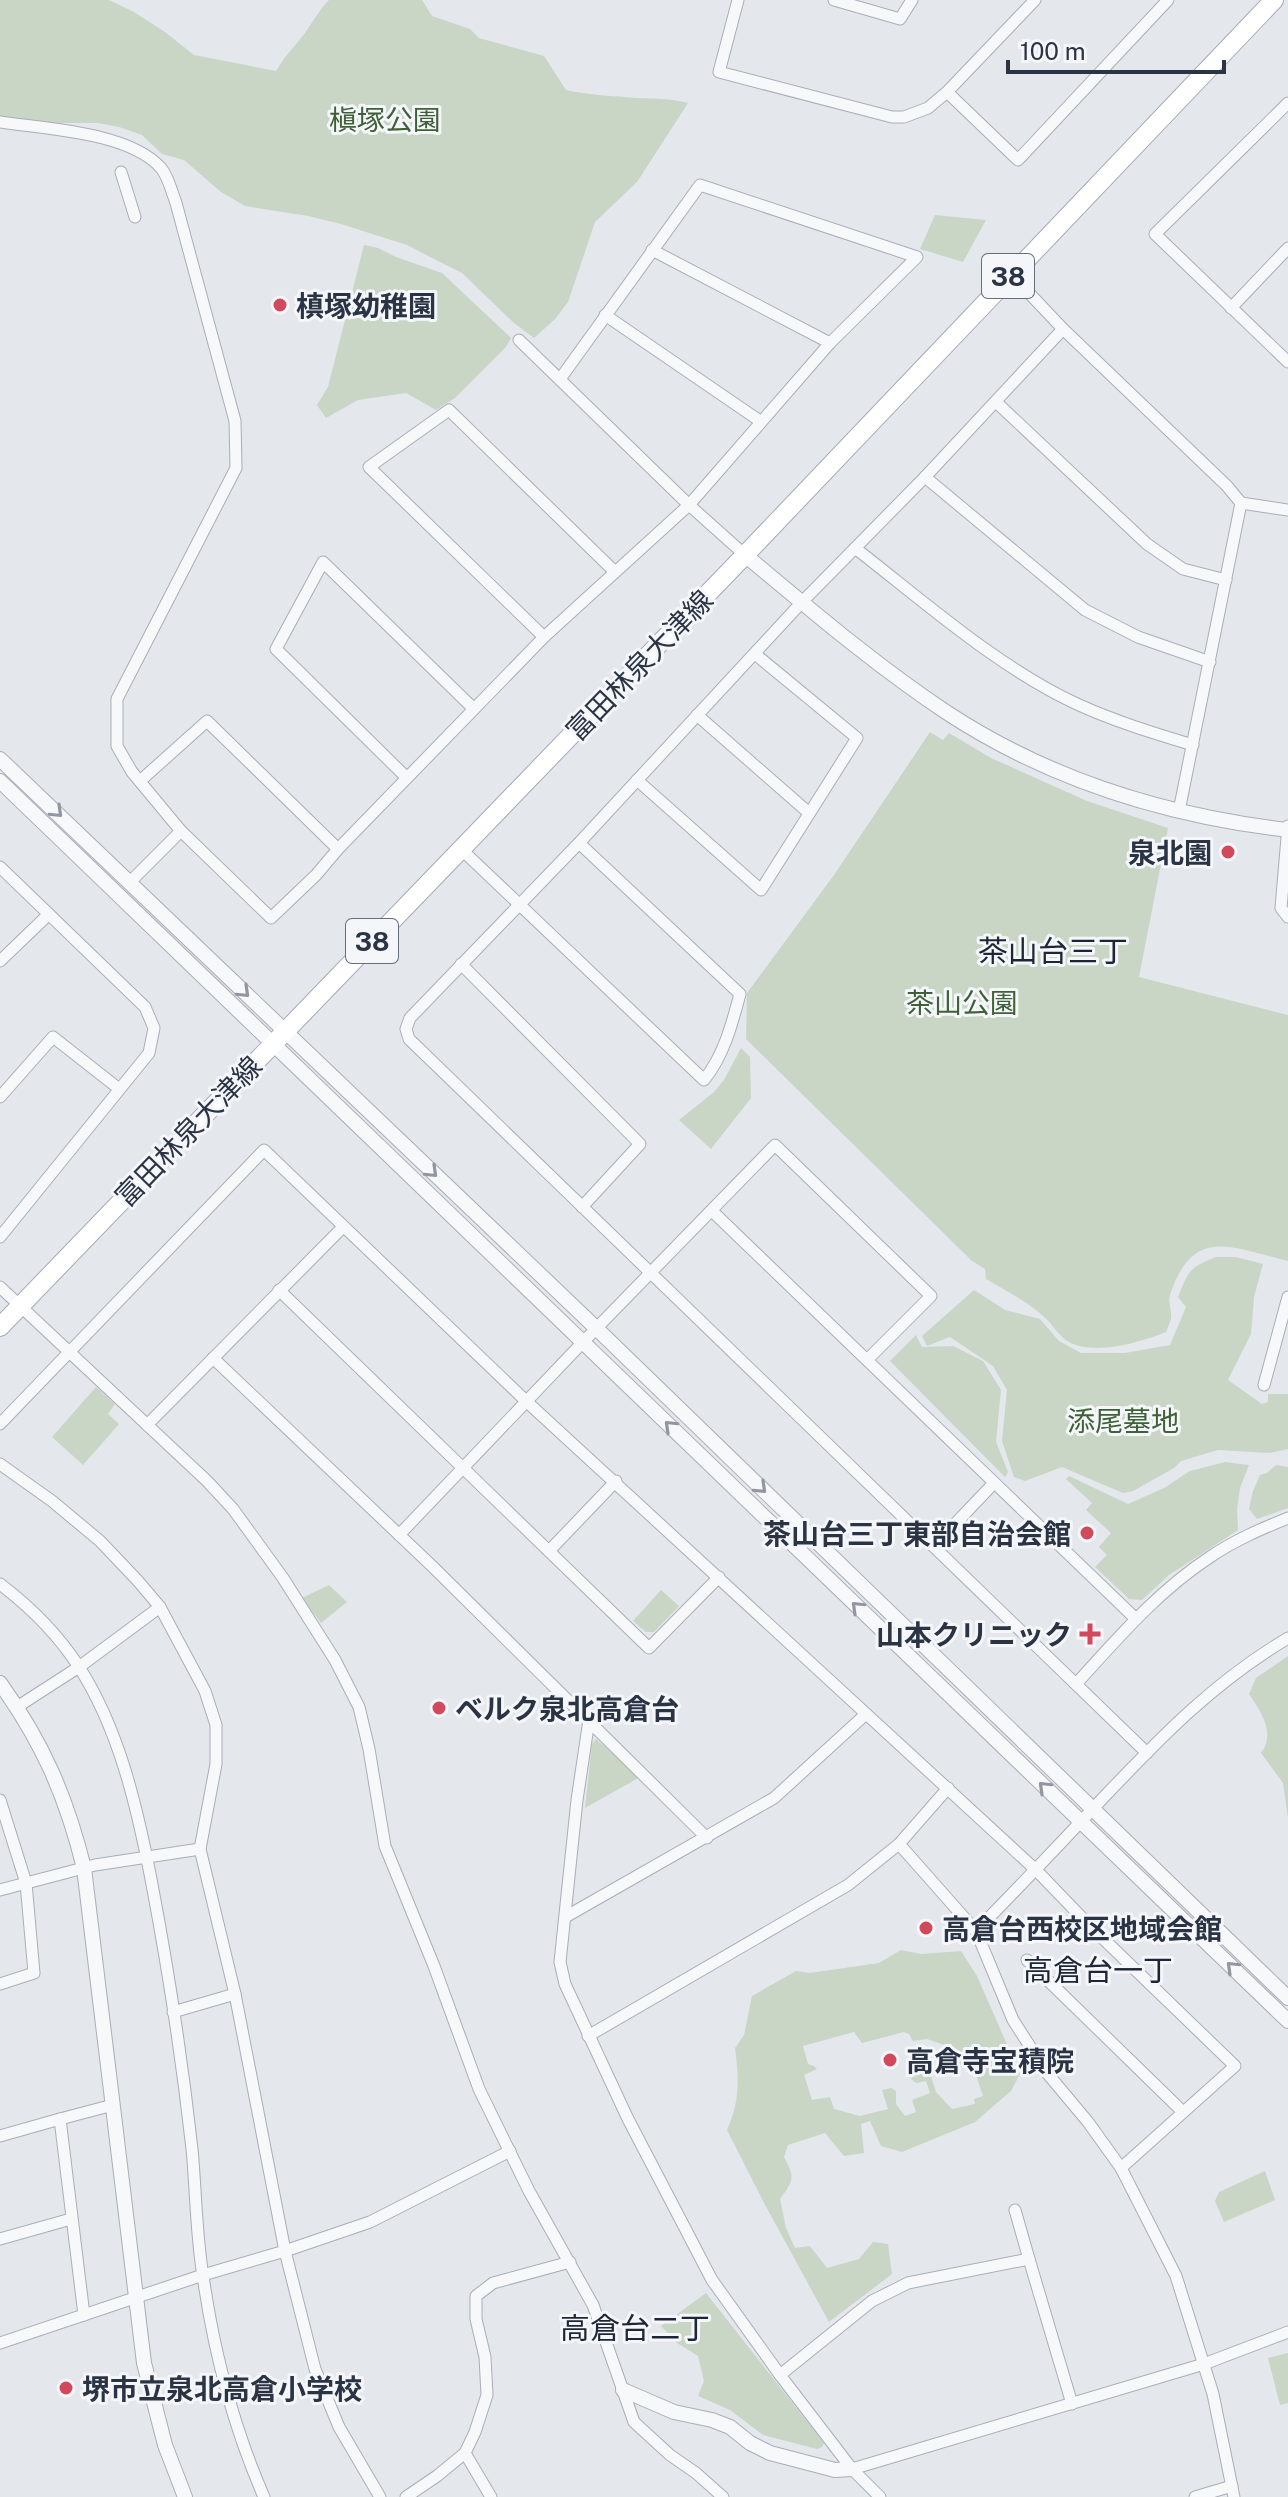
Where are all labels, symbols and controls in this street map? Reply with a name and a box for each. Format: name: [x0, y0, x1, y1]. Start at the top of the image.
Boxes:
scale bar: [1008, 24, 1224, 74]
text: 100 m: [1020, 37, 1086, 65]
park label: 槇塚公園: [329, 103, 441, 136]
road number: 38: [982, 254, 1034, 298]
place label: 槙塚幼稚園: [296, 289, 436, 322]
marker: 槙塚幼稚園: [271, 296, 289, 314]
street label: 富田林泉大津線: [559, 583, 719, 747]
one-way arrow: [48, 803, 62, 818]
place label: 泉北園: [1128, 836, 1212, 869]
marker: 泉北園: [1219, 843, 1237, 861]
road number: 38: [346, 919, 398, 963]
district label: 茶山台三丁: [978, 933, 1128, 969]
one-way arrow: [235, 983, 249, 998]
park label: 茶山公園: [906, 986, 1018, 1019]
street label: 富田林泉大津線: [108, 1049, 268, 1213]
one-way arrow: [423, 1163, 437, 1178]
park label: 添尾墓地: [1067, 1404, 1179, 1437]
one-way arrow: [665, 1421, 679, 1435]
one-way arrow: [752, 1478, 766, 1493]
place label: 茶山台三丁東部自治会館: [763, 1517, 1071, 1550]
marker: 茶山台三丁東部自治会館: [1078, 1524, 1096, 1542]
one-way arrow: [852, 1601, 866, 1616]
place label: 山本クリニック: [876, 1618, 1072, 1651]
marker: 山本クリニック: [1079, 1623, 1101, 1645]
place label: ベルク泉北高倉台: [455, 1692, 679, 1725]
marker: ベルク泉北高倉台: [430, 1699, 448, 1717]
one-way arrow: [1039, 1782, 1053, 1797]
place label: 高倉台西校区地域会館: [942, 1912, 1222, 1945]
marker: 高倉台西校区地域会館: [917, 1919, 935, 1937]
district label: 高倉台一丁: [1023, 1952, 1173, 1988]
one-way arrow: [1227, 1962, 1241, 1977]
place label: 高倉寺宝積院: [906, 2044, 1074, 2077]
marker: 高倉寺宝積院: [881, 2051, 899, 2069]
district label: 高倉台二丁: [560, 2310, 710, 2346]
place label: 堺市立泉北高倉小学校: [82, 2372, 362, 2405]
marker: 堺市立泉北高倉小学校: [57, 2379, 75, 2397]

